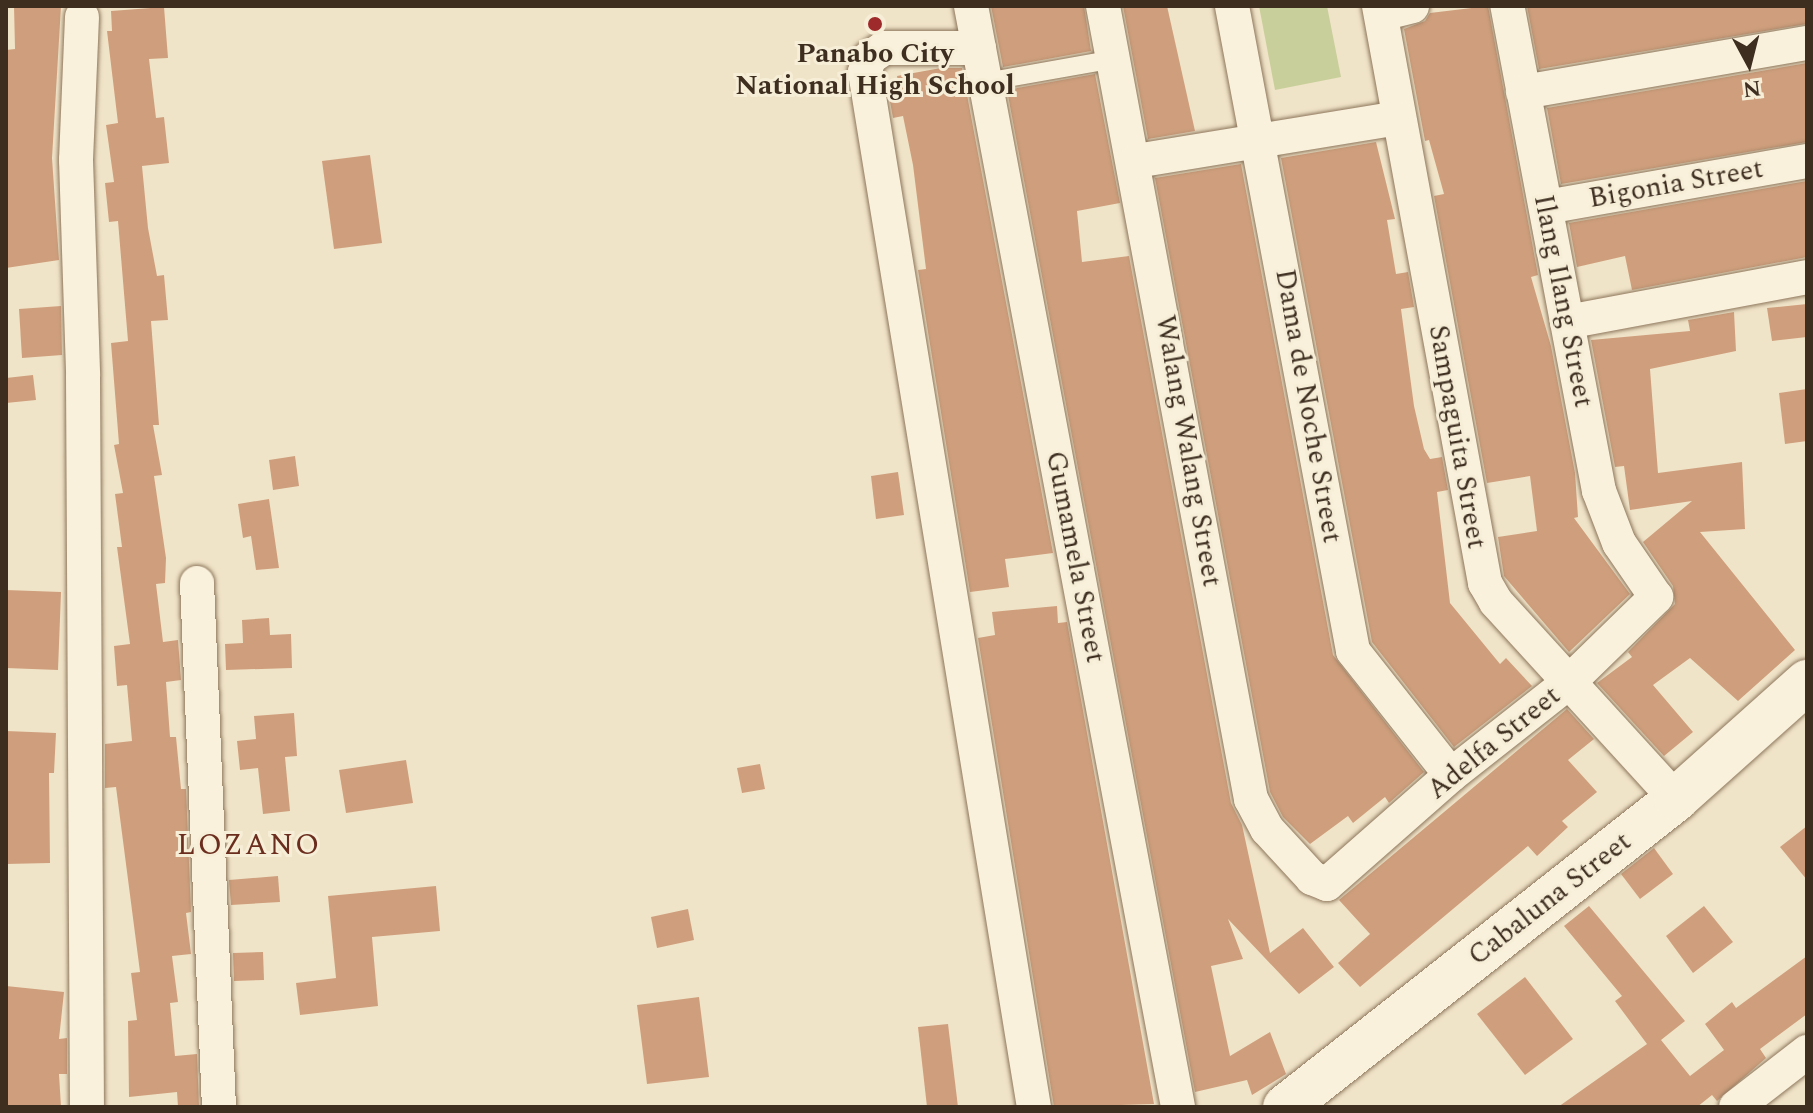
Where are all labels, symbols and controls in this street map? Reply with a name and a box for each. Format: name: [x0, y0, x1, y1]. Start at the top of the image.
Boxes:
marker: Panabo City National High School: [866, 15, 884, 33]
north arrow: [1709, 24, 1789, 104]
place label: Panabo City National High School: [735, 37, 1015, 103]
text: N: [1741, 71, 1763, 106]
street label: Bigonia Street: [1586, 152, 1766, 216]
street label: Ilang Ilang Street: [1526, 192, 1600, 410]
street label: Dama de Noche Street: [1267, 266, 1349, 546]
street label: Walang Walang Street: [1148, 313, 1228, 589]
street label: Sampaguita Street: [1421, 323, 1493, 551]
street label: Gumamela Street: [1038, 448, 1112, 666]
street label: Adelfa Street: [1421, 679, 1567, 807]
street label: Cabaluna Street: [1462, 825, 1638, 973]
district label: LOZANO: [177, 827, 321, 863]

